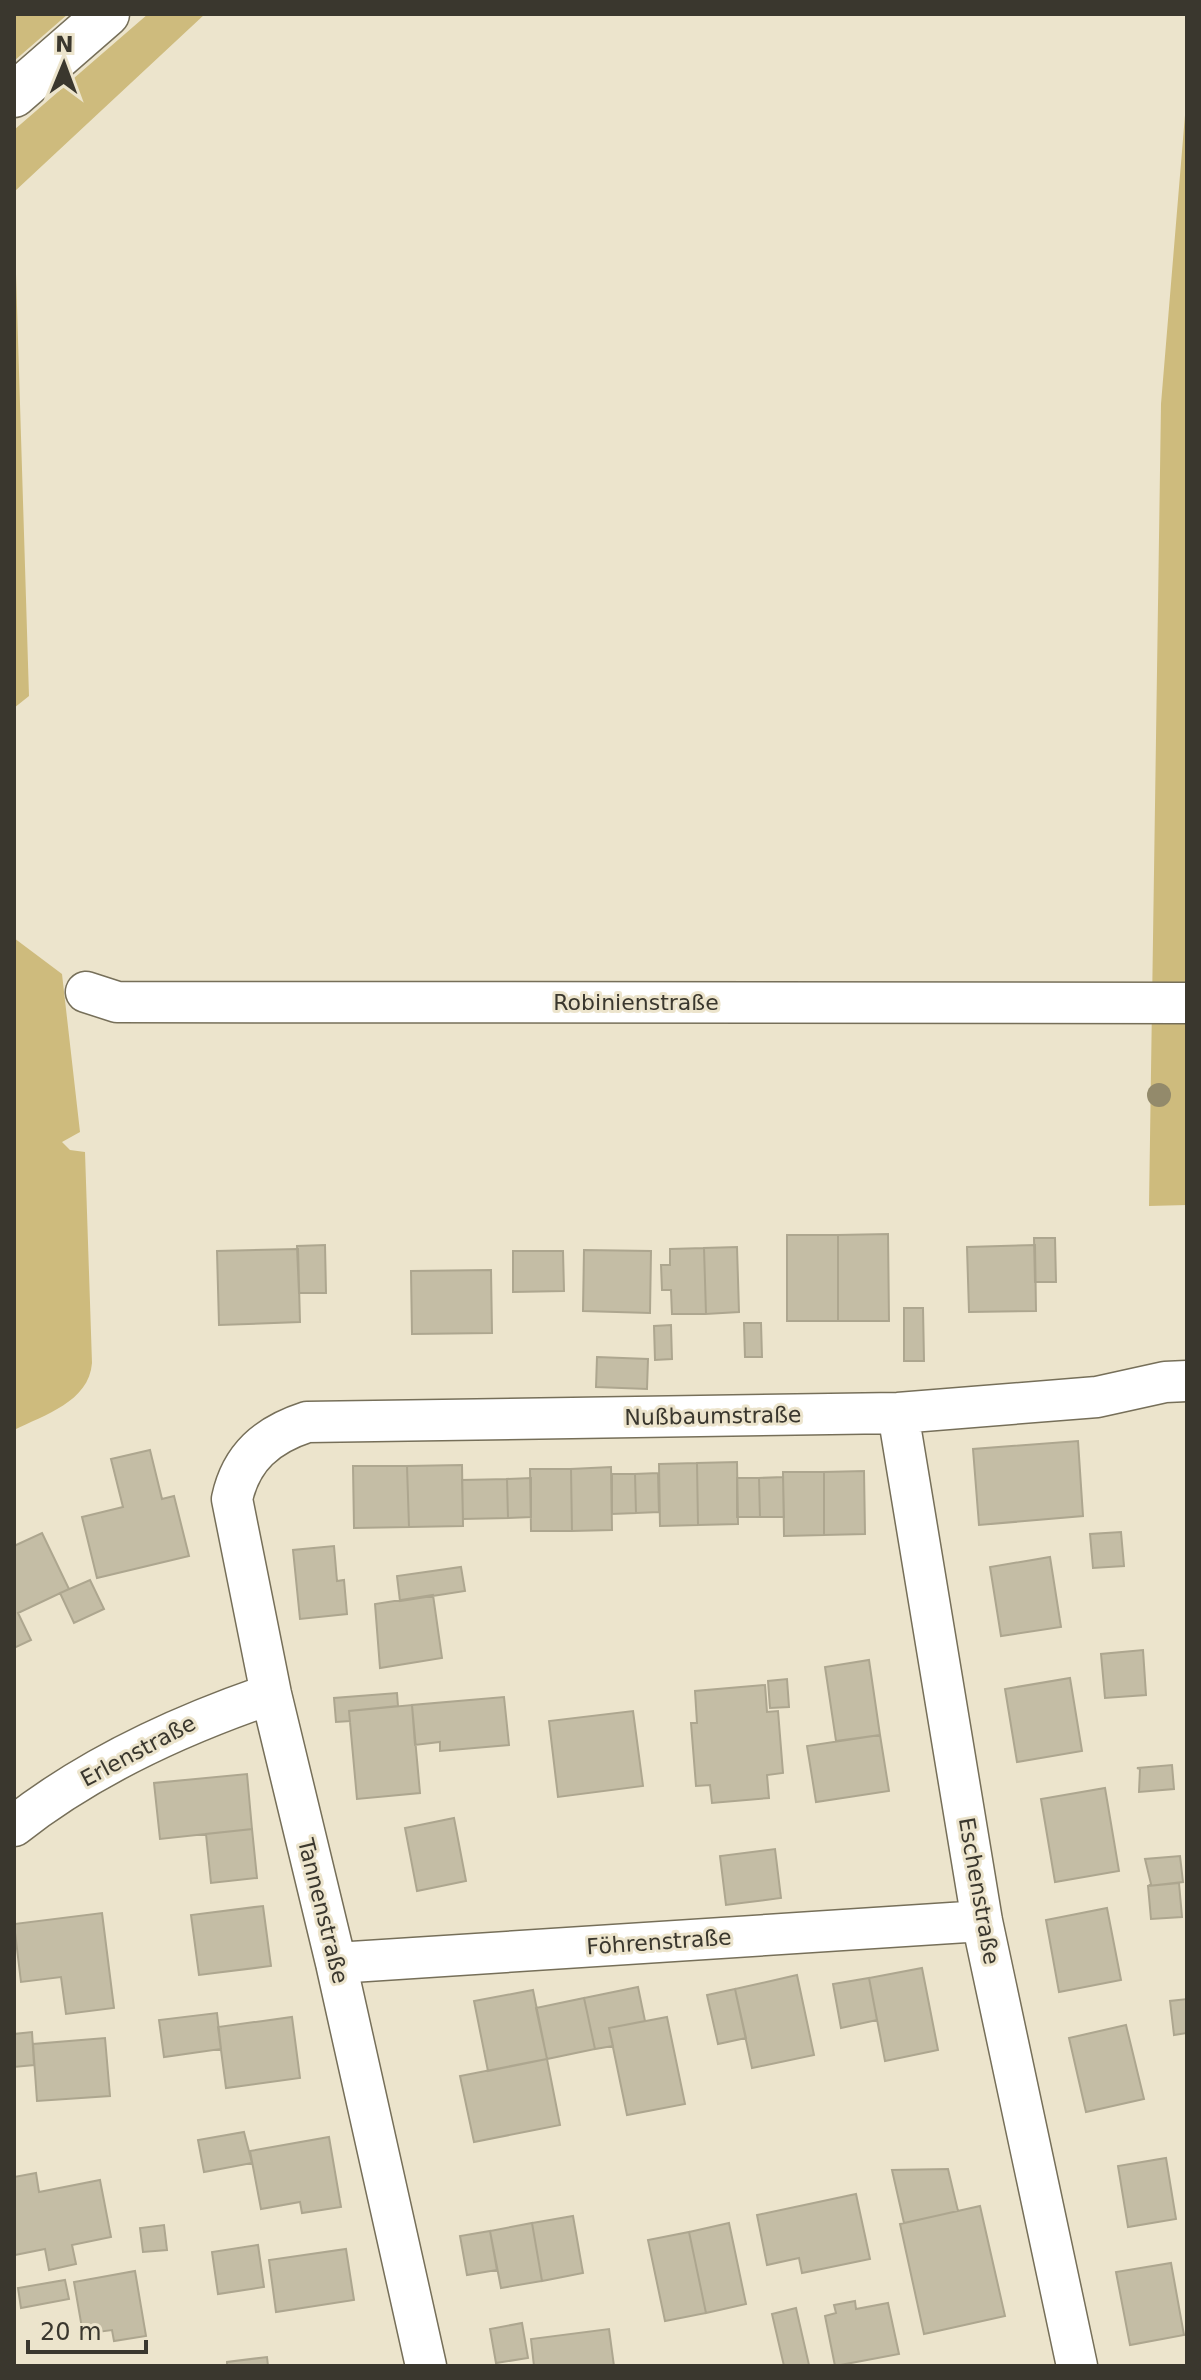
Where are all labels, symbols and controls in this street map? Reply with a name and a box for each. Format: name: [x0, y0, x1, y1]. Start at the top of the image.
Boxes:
north arrow: [24, 24, 104, 104]
text: N: [55, 32, 74, 57]
street label: Robinienstraße: [553, 990, 719, 1015]
street label: Nußbaumstraße: [624, 1402, 802, 1430]
street label: Erlenstraße: [76, 1710, 200, 1792]
street label: Eschenstraße: [954, 1816, 1004, 1966]
street label: Tannenstraße: [293, 1835, 353, 1986]
street label: Föhrenstraße: [586, 1924, 732, 1960]
scale bar: [28, 2304, 146, 2354]
text: 20 m: [40, 2318, 102, 2346]

